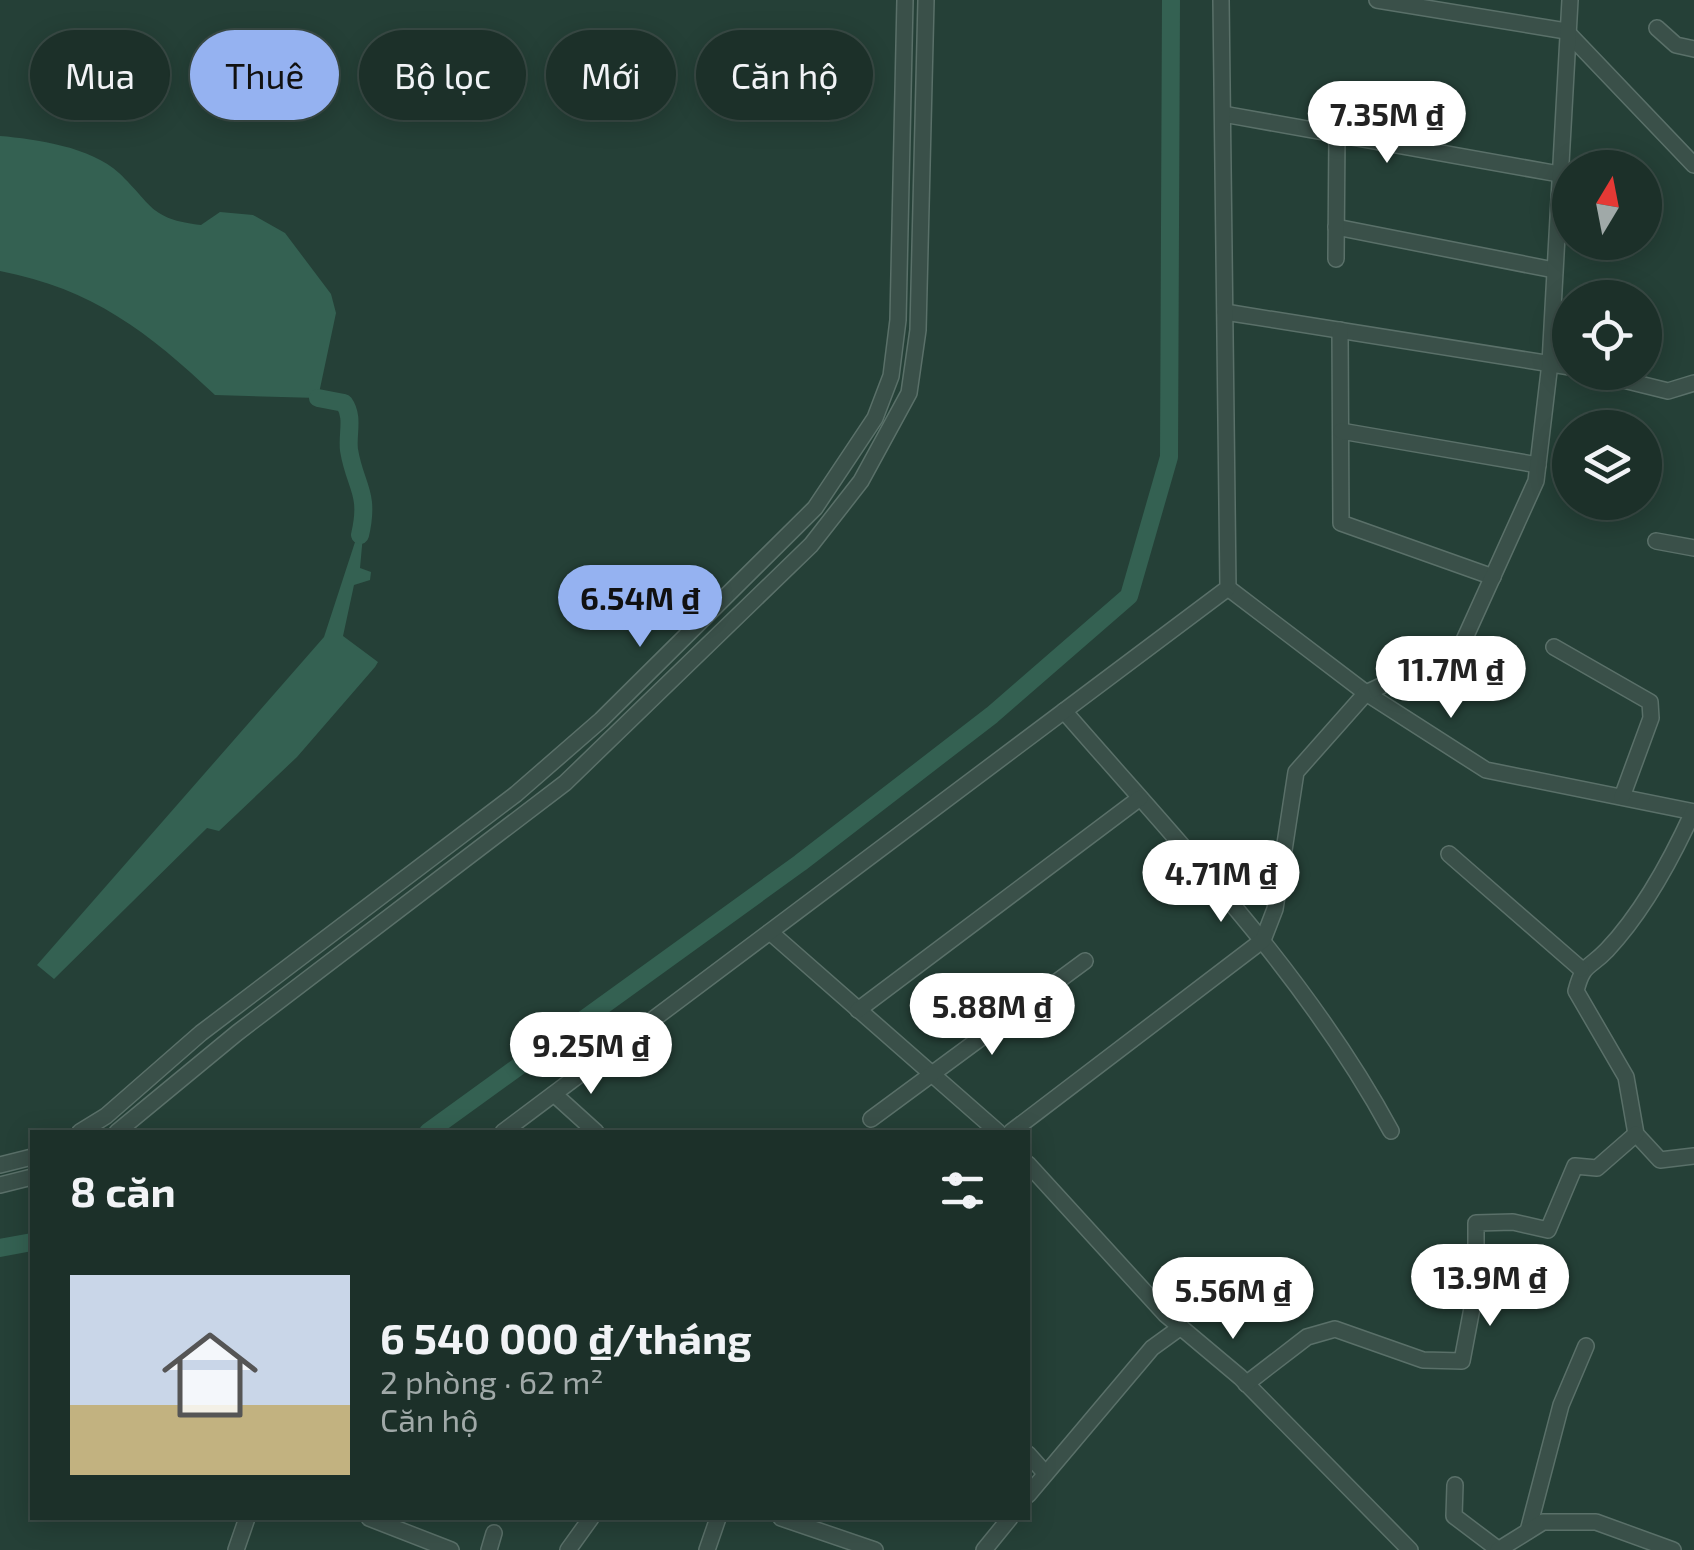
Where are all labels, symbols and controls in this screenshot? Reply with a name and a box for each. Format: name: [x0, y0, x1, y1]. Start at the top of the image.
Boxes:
chip: Mua: [30, 30, 170, 120]
chip: Thuê: [190, 30, 339, 120]
chip: Bộ lọc: [359, 30, 526, 120]
chip: Mới: [546, 30, 676, 120]
chip: Căn hộ: [696, 30, 873, 120]
pin: 7.35M ₫: [1295, 81, 1479, 166]
text: 7.35M ₫: [1330, 94, 1444, 132]
north arrow: [1552, 150, 1662, 260]
map controls: [1552, 150, 1662, 520]
button: locate: [1552, 280, 1662, 390]
button: layers: [1552, 410, 1662, 520]
pin: 6.54M ₫: [548, 565, 732, 650]
text: 6.54M ₫: [580, 578, 700, 616]
pin: 11.7M ₫: [1359, 636, 1543, 721]
text: 11.7M ₫: [1398, 649, 1504, 687]
pin: 4.71M ₫: [1129, 840, 1313, 925]
text: 4.71M ₫: [1164, 853, 1278, 891]
pin: 5.88M ₫: [900, 973, 1084, 1058]
text: 5.88M ₫: [932, 986, 1052, 1024]
pin: 9.25M ₫: [499, 1012, 683, 1097]
text: 9.25M ₫: [532, 1025, 650, 1063]
icon: filters: [935, 1163, 990, 1218]
text: 8 căn: [70, 1165, 176, 1215]
pin: 13.9M ₫: [1398, 1244, 1582, 1329]
pin: 5.56M ₫: [1141, 1257, 1325, 1342]
text: 13.9M ₫: [1433, 1257, 1547, 1295]
text: 5.56M ₫: [1174, 1270, 1292, 1308]
text: 6 540 000 ₫/tháng: [380, 1312, 752, 1362]
icon: home: [150, 1315, 270, 1435]
text: 2 phòng · 62 m²: [380, 1362, 603, 1400]
text: Căn hộ: [380, 1400, 478, 1438]

